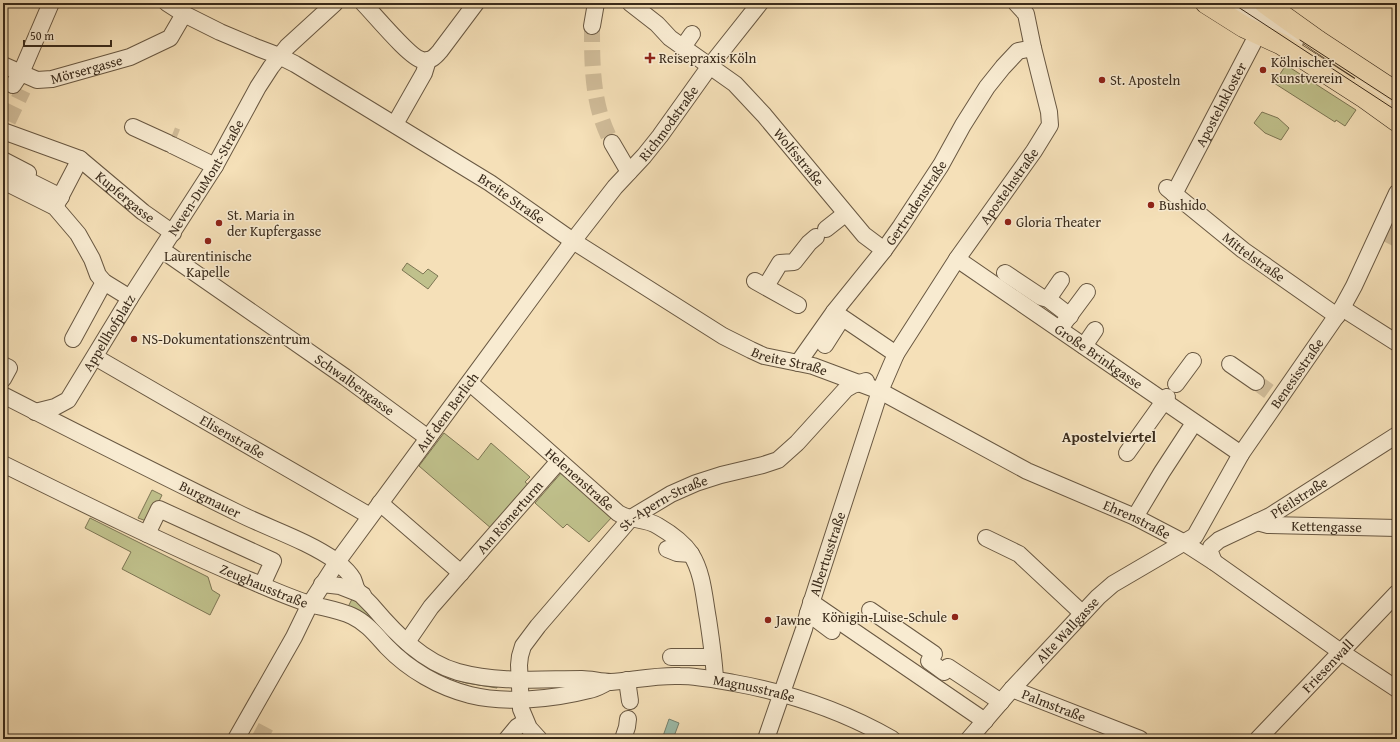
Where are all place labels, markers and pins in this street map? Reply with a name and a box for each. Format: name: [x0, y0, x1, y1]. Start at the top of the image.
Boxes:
place label: Reisepraxis Köln: [659, 48, 757, 68]
marker: Reisepraxis Köln: [644, 52, 656, 64]
place label: Kölnischer Kunstverein: [1271, 52, 1342, 88]
marker: Kölnischer Kunstverein: [1258, 65, 1268, 75]
place label: St. Aposteln: [1110, 70, 1180, 90]
marker: St. Aposteln: [1097, 75, 1107, 85]
place label: Bushido: [1159, 195, 1206, 215]
marker: Bushido: [1146, 200, 1156, 210]
place label: St. Maria in der Kupfergasse: [227, 205, 322, 241]
place label: Gloria Theater: [1016, 212, 1101, 232]
marker: Gloria Theater: [1003, 217, 1013, 227]
marker: St. Maria in der Kupfergasse: [214, 218, 224, 228]
marker: Laurentinische Kapelle: [203, 236, 213, 246]
place label: Laurentinische Kapelle: [164, 246, 252, 282]
place label: NS-Dokumentationszentrum: [142, 329, 311, 349]
marker: NS-Dokumentationszentrum: [129, 334, 139, 344]
place label: Königin-Luise-Schule: [822, 607, 947, 627]
place label: Jawne: [774, 610, 812, 630]
marker: Königin-Luise-Schule: [950, 612, 960, 622]
marker: Jawne: [763, 615, 773, 625]

